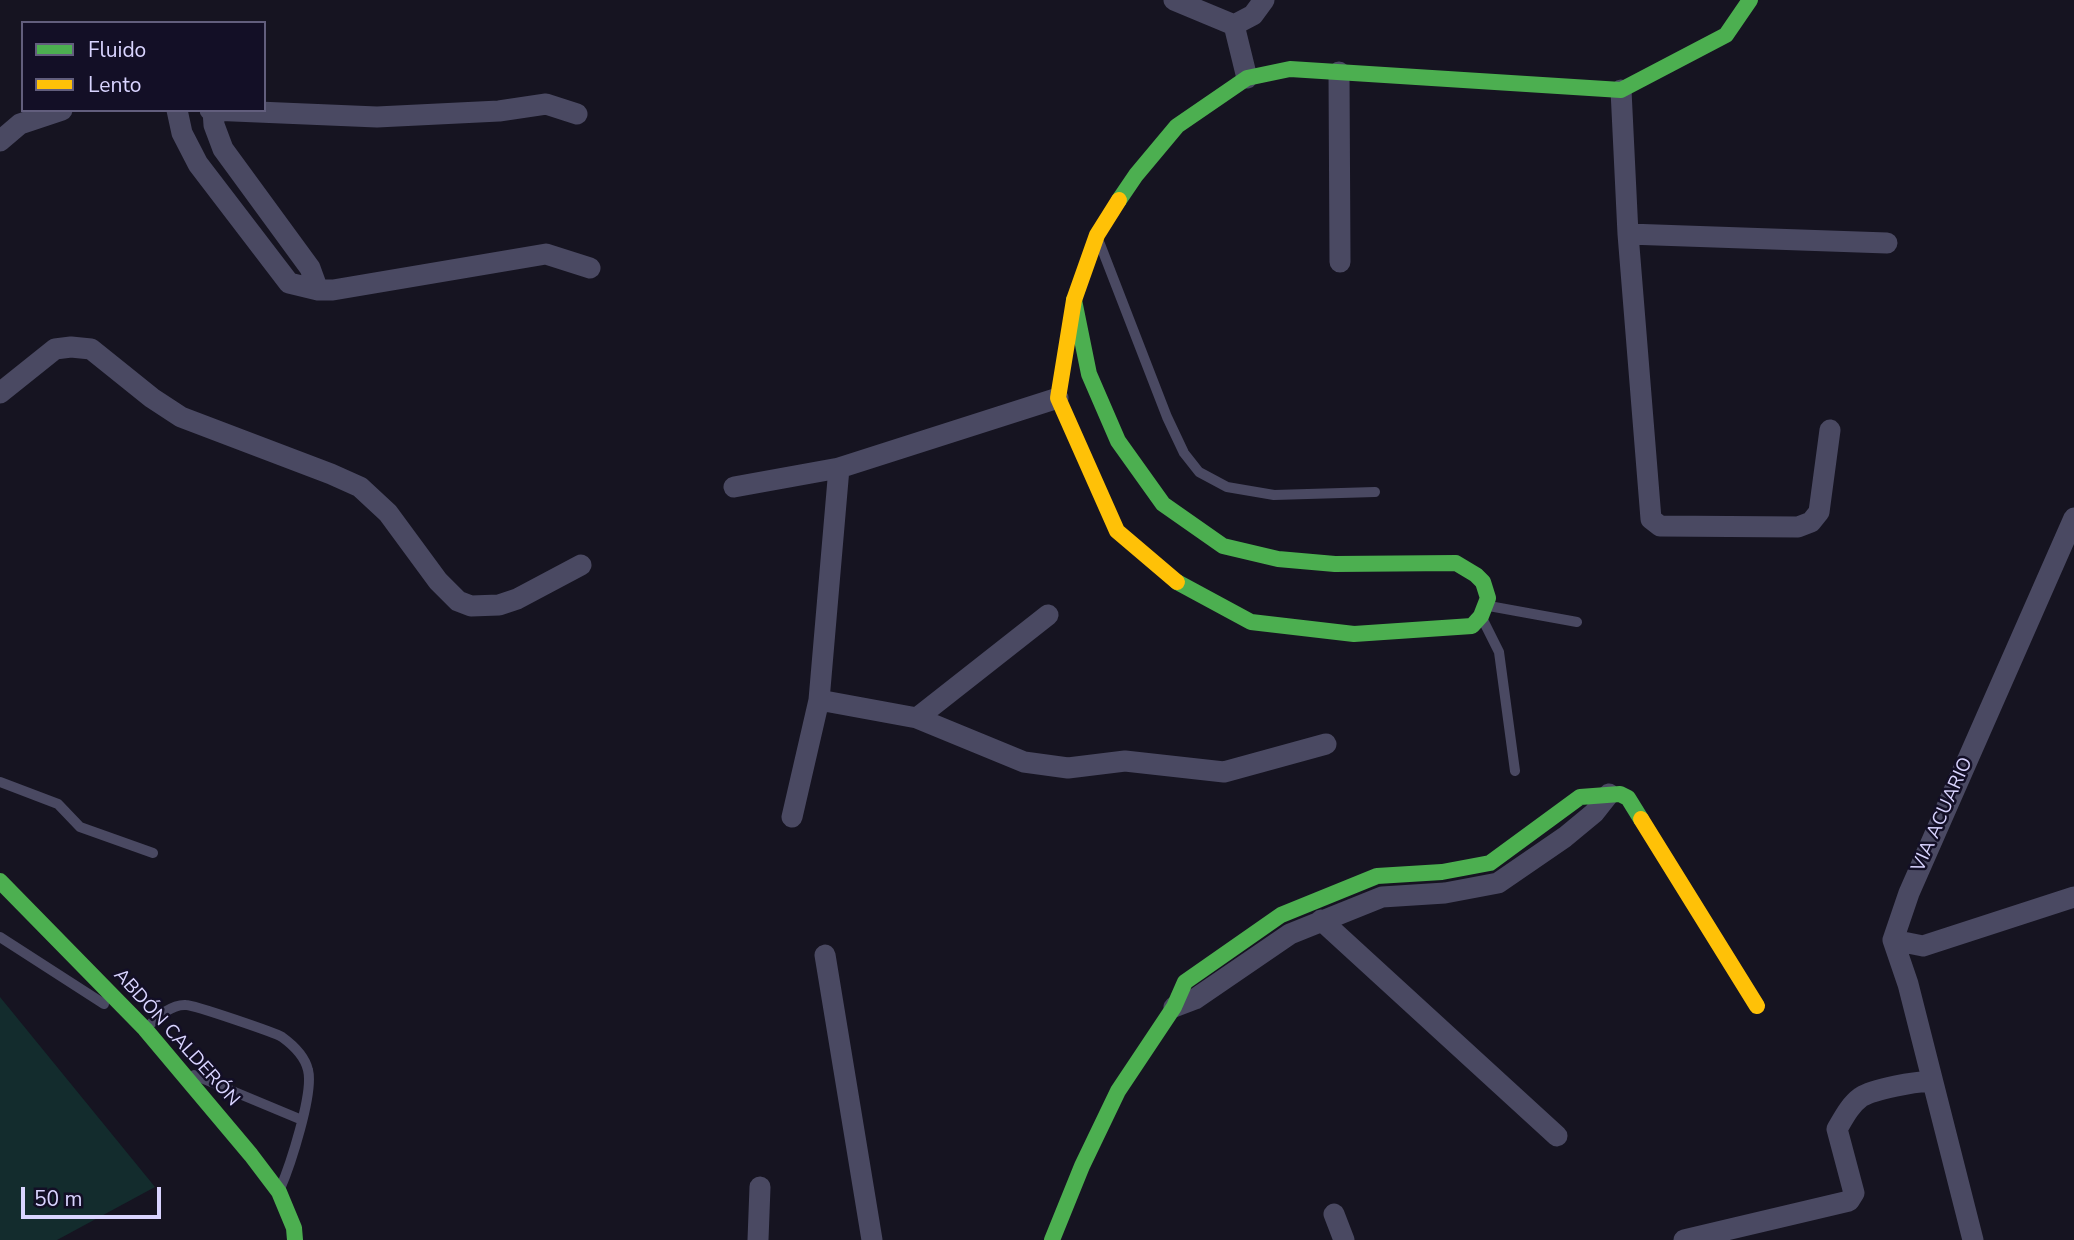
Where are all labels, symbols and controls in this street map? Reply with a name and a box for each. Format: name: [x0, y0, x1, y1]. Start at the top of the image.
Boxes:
legend: [21, 21, 266, 112]
text: Fluido: [88, 36, 146, 64]
text: Lento: [88, 71, 141, 99]
street label: VIA ACUARIO: [1908, 754, 1978, 876]
street label: ABDÓN CALDERÓN: [108, 964, 244, 1112]
scale bar: [24, 1174, 164, 1218]
text: 50 m: [34, 1185, 83, 1213]

